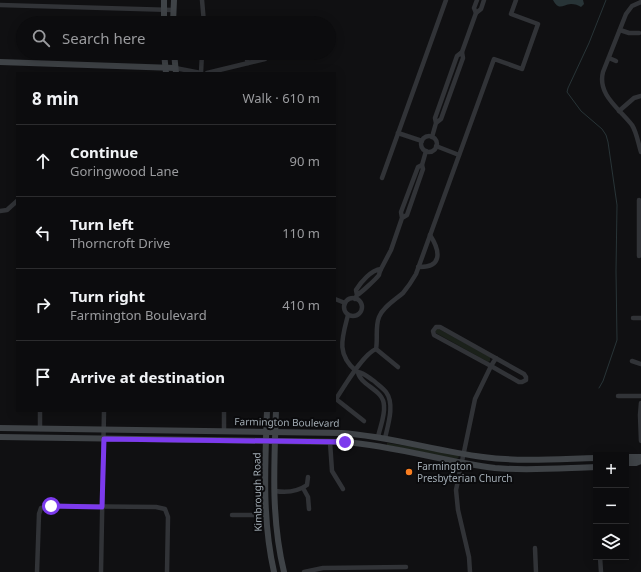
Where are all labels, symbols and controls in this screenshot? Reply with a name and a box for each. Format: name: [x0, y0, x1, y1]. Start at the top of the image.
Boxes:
search box: [16, 16, 336, 60]
icon: search: [30, 27, 52, 49]
text: Search here: [62, 28, 145, 48]
text: 8 min: [32, 87, 79, 110]
text: Walk · 610 m: [242, 89, 320, 107]
text: Continue: [70, 142, 138, 162]
icon: ahead: [32, 150, 54, 172]
text: 90 m: [290, 152, 320, 170]
text: Goringwood Lane: [70, 162, 179, 180]
text: Turn left: [70, 214, 134, 234]
icon: left: [32, 222, 54, 244]
text: 110 m: [282, 224, 320, 242]
text: Thorncroft Drive: [70, 234, 170, 252]
text: Turn right: [70, 286, 145, 306]
icon: right: [32, 294, 54, 316]
text: 410 m: [282, 296, 320, 314]
text: Farmington Boulevard: [70, 306, 207, 324]
icon: arrive: [32, 366, 54, 388]
text: Arrive at destination: [70, 367, 225, 387]
street label: Farmington Boulevard: [234, 414, 340, 430]
route end: [336, 433, 354, 451]
street label: Kimbrough Road: [249, 452, 265, 532]
map controls: [593, 452, 629, 560]
button: +: [593, 452, 629, 488]
place label: Farmington Presbyterian Church: [417, 459, 512, 485]
marker: Farmington Presbyterian Church: [404, 467, 414, 477]
button: −: [593, 488, 629, 524]
route start: [42, 497, 60, 515]
button: layers: [593, 524, 629, 560]

